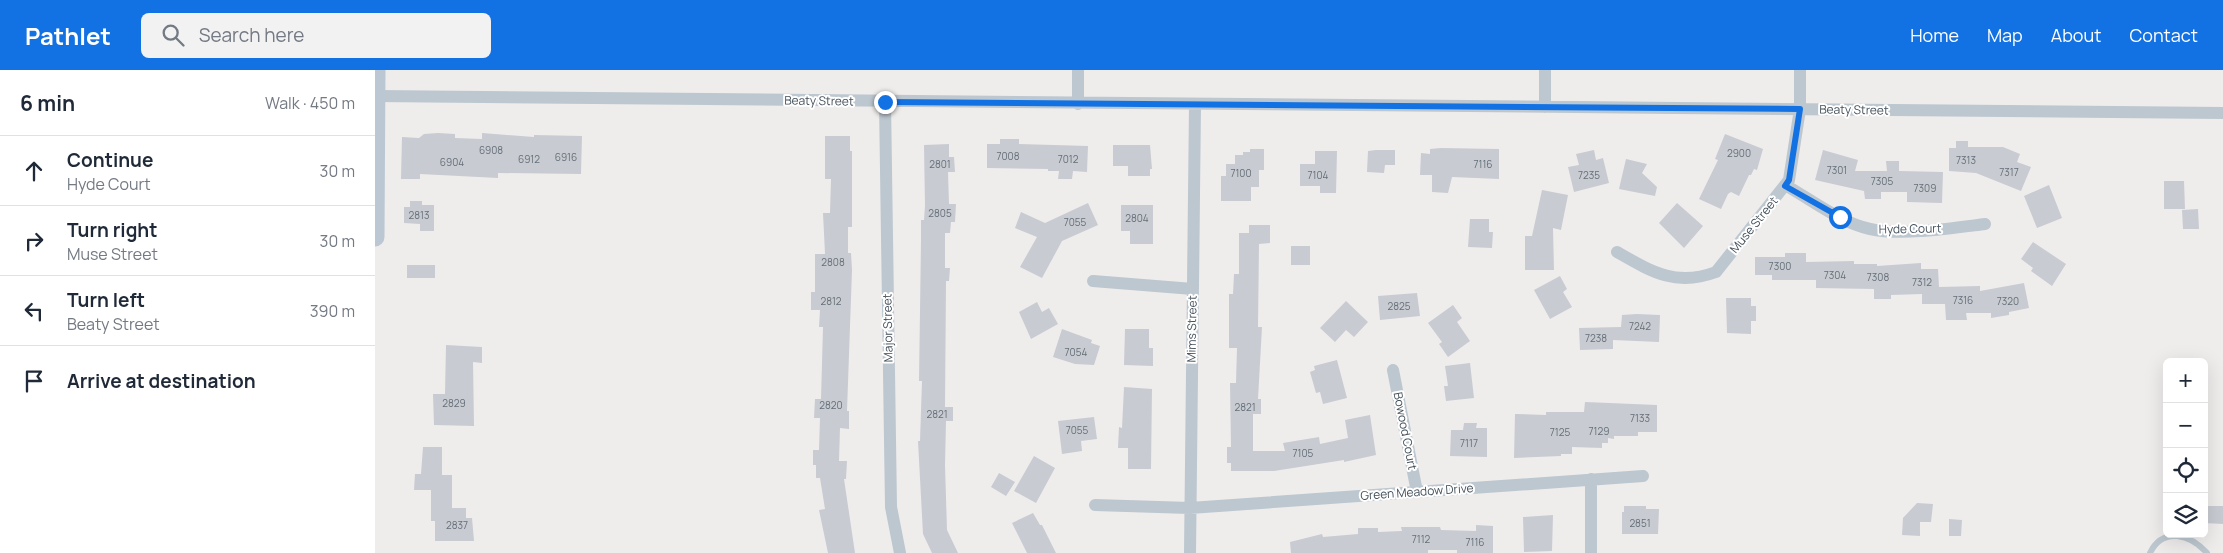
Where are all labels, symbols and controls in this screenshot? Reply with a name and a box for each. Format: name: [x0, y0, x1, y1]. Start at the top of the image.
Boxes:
search box: [141, 13, 491, 58]
text: Pathlet: [25, 19, 111, 52]
icon: search: [159, 21, 187, 49]
text: Search here: [199, 22, 304, 48]
text: Home: [1910, 23, 1959, 47]
text: Map: [1987, 23, 2023, 47]
text: About: [2051, 23, 2101, 47]
text: Contact: [2129, 23, 2198, 47]
text: 6 min: [20, 89, 75, 117]
street label: Beaty Street: [784, 91, 854, 110]
route end: [874, 91, 897, 114]
text: Walk · 450 m: [265, 92, 355, 114]
street label: Beaty Street: [1819, 100, 1889, 119]
house number: 6908: [479, 143, 503, 157]
house number: 2900: [1727, 146, 1751, 160]
text: Continue: [67, 147, 153, 173]
house number: 7008: [996, 149, 1020, 163]
house number: 6916: [555, 150, 577, 164]
house number: 6912: [518, 152, 540, 166]
house number: 7012: [1058, 152, 1079, 166]
house number: 7313: [1956, 153, 1976, 167]
house number: 6904: [440, 155, 464, 169]
icon: ahead: [20, 157, 48, 185]
house number: 2801: [929, 157, 951, 171]
house number: 7116: [1473, 157, 1493, 171]
text: 30 m: [320, 160, 355, 182]
house number: 7301: [1827, 163, 1847, 177]
house number: 7317: [1999, 165, 2019, 179]
house number: 7100: [1230, 166, 1252, 180]
house number: 7104: [1308, 168, 1329, 182]
house number: 7235: [1578, 168, 1600, 182]
text: Hyde Court: [67, 173, 151, 195]
house number: 7305: [1871, 174, 1893, 188]
house number: 7309: [1914, 181, 1936, 195]
street label: Muse Street: [1726, 193, 1782, 257]
house number: 2805: [928, 206, 952, 220]
route start: [1829, 206, 1852, 229]
house number: 2813: [409, 208, 429, 222]
house number: 2804: [1125, 211, 1149, 225]
house number: 7055: [1064, 215, 1087, 229]
text: Turn right: [67, 217, 157, 243]
street label: Hyde Court: [1878, 219, 1942, 238]
icon: right: [20, 227, 48, 255]
text: 30 m: [320, 230, 355, 252]
text: Muse Street: [67, 243, 158, 265]
house number: 2808: [821, 255, 845, 269]
house number: 7300: [1769, 259, 1791, 273]
house number: 7304: [1824, 268, 1846, 282]
house number: 7308: [1867, 270, 1889, 284]
house number: 7312: [1912, 275, 1932, 289]
text: Turn left: [67, 287, 145, 313]
street label: Major Street: [878, 293, 897, 363]
house number: 7316: [1953, 293, 1973, 307]
house number: 2812: [820, 294, 842, 308]
house number: 7320: [1997, 294, 2019, 308]
street label: Mims Street: [1182, 295, 1201, 363]
icon: left: [20, 297, 48, 325]
house number: 2825: [1388, 299, 1411, 313]
text: 390 m: [310, 300, 355, 322]
text: Beaty Street: [67, 313, 160, 335]
house number: 7242: [1629, 319, 1651, 333]
house number: 7238: [1585, 331, 1607, 345]
house number: 7054: [1065, 345, 1087, 359]
map controls: [2163, 358, 2208, 538]
button: +: [2163, 358, 2208, 403]
icon: arrive: [20, 367, 48, 395]
text: Arrive at destination: [67, 368, 256, 394]
street label: Bowood Court: [1390, 391, 1421, 471]
house number: 2829: [442, 396, 466, 410]
house number: 2820: [819, 398, 843, 412]
house number: 2821: [1234, 400, 1256, 414]
button: −: [2163, 403, 2208, 448]
house number: 2821: [926, 407, 948, 421]
house number: 7133: [1630, 411, 1650, 425]
house number: 7055: [1066, 423, 1089, 437]
house number: 7129: [1589, 424, 1609, 438]
house number: 7125: [1550, 425, 1570, 439]
house number: 7117: [1460, 436, 1478, 450]
house number: 7105: [1293, 446, 1314, 460]
button: locate: [2163, 448, 2208, 493]
street label: Green Meadow Drive: [1360, 479, 1474, 504]
button: layers: [2163, 493, 2208, 538]
house number: 2851: [1629, 516, 1651, 530]
house number: 2837: [446, 518, 468, 532]
house number: 7112: [1412, 532, 1431, 546]
house number: 7116: [1465, 535, 1485, 549]

